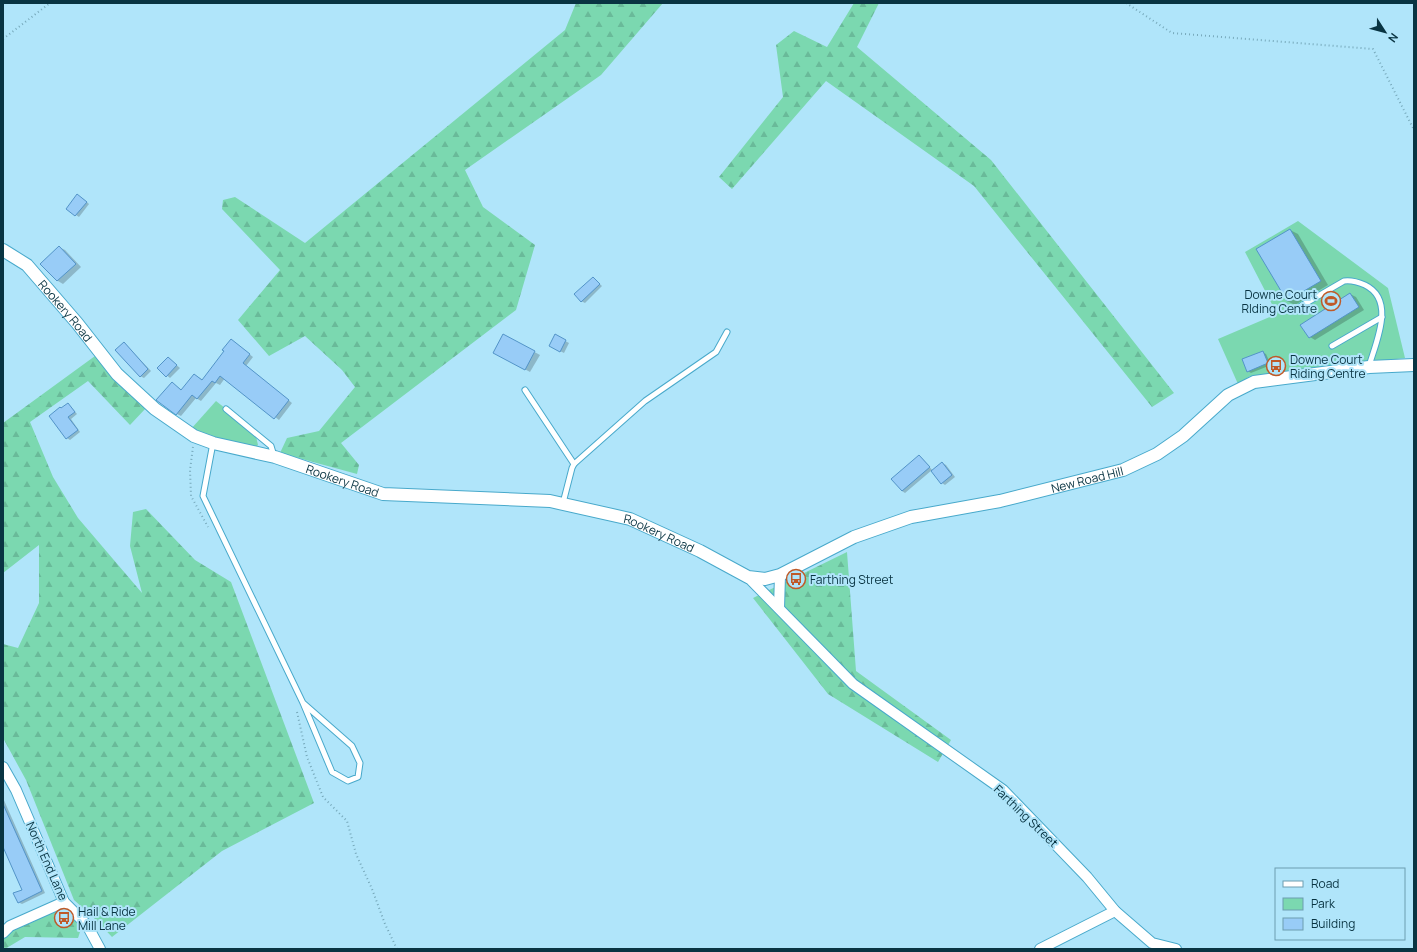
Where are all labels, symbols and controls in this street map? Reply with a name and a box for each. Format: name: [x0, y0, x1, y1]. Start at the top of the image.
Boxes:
north arrow: [1365, 12, 1405, 52]
text: N: [1385, 31, 1402, 46]
street label: Rookery Road: [35, 276, 97, 345]
place label: Downe Court RIding Centre: [1242, 286, 1317, 317]
sports icon: Downe Court RIding Centre: [1320, 290, 1342, 312]
place label: Downe Court Riding Centre: [1290, 351, 1366, 382]
bus stop icon: Downe Court Riding Centre: [1265, 355, 1287, 377]
street label: Rookery Road: [304, 460, 381, 501]
street label: New Road Hill: [1049, 462, 1125, 496]
street label: Rookery Road: [622, 509, 697, 556]
bus stop icon: Farthing Street: [785, 568, 807, 590]
place label: Farthing Street: [810, 571, 894, 588]
street label: Farthing Street: [990, 781, 1062, 851]
street label: North End Lane: [22, 819, 72, 903]
legend: [1275, 868, 1405, 940]
text: Road: [1311, 875, 1339, 892]
text: Park: [1311, 895, 1336, 912]
place label: Hail & Ride Mill Lane: [78, 903, 136, 934]
bus stop icon: Hail & Ride Mill Lane: [53, 907, 75, 929]
text: Building: [1311, 915, 1355, 932]

